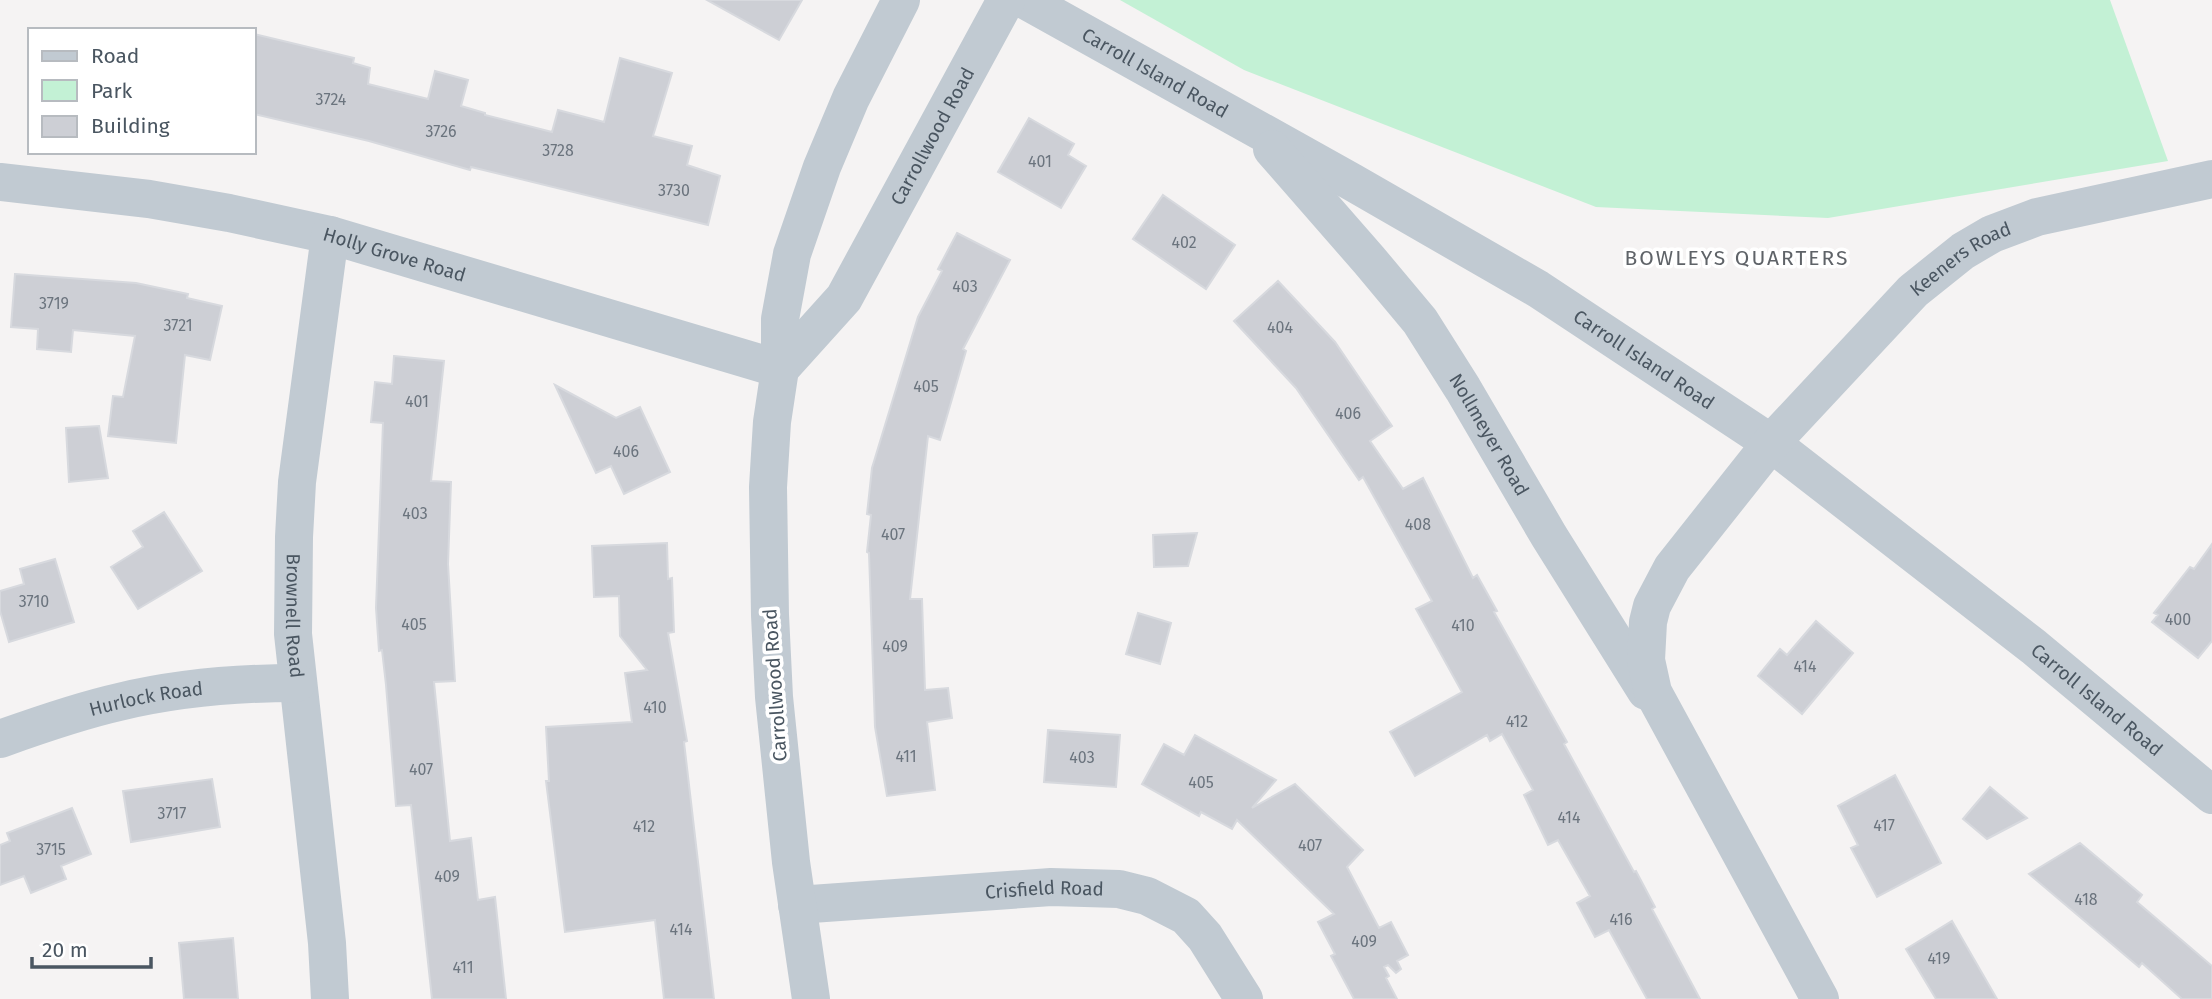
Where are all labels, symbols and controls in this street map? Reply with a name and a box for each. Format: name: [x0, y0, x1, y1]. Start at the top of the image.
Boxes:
street label: Carroll Island Road: [1078, 23, 1232, 122]
legend: [28, 28, 256, 154]
text: Road: [91, 43, 139, 69]
street label: Carrollwood Road: [885, 63, 979, 209]
text: Park: [91, 78, 133, 104]
house number: 3724: [316, 90, 347, 109]
text: Building: [91, 113, 170, 139]
house number: 3726: [425, 122, 457, 141]
house number: 3728: [542, 141, 574, 160]
house number: 401: [1028, 152, 1052, 171]
house number: 3730: [658, 181, 690, 200]
street label: Keeners Road: [1905, 216, 2014, 301]
street label: Holly Grove Road: [321, 222, 469, 286]
house number: 402: [1171, 233, 1197, 252]
district label: BOWLEYS QUARTERS: [1625, 245, 1850, 271]
house number: 403: [952, 277, 978, 296]
house number: 3719: [39, 294, 69, 313]
street label: Carroll Island Road: [1569, 304, 1719, 414]
house number: 3721: [163, 316, 193, 335]
house number: 404: [1267, 318, 1293, 337]
street label: Nollmeyer Road: [1445, 369, 1534, 500]
house number: 405: [913, 377, 939, 396]
house number: 401: [405, 392, 429, 411]
house number: 406: [1335, 404, 1361, 423]
house number: 406: [613, 442, 639, 461]
house number: 403: [402, 504, 428, 523]
house number: 408: [1405, 515, 1431, 534]
house number: 407: [881, 525, 905, 544]
street label: Brownell Road: [281, 553, 309, 679]
house number: 3710: [19, 592, 49, 611]
street label: Carrollwood Road: [758, 608, 792, 762]
house number: 400: [2165, 610, 2191, 629]
house number: 405: [401, 615, 427, 634]
house number: 410: [1451, 616, 1475, 635]
house number: 409: [882, 637, 908, 656]
street label: Carroll Island Road: [2027, 638, 2167, 761]
house number: 414: [1793, 657, 1817, 676]
street label: Hurlock Road: [86, 676, 204, 721]
house number: 410: [643, 698, 667, 717]
house number: 412: [1506, 712, 1528, 731]
house number: 411: [895, 747, 917, 766]
house number: 403: [1069, 748, 1095, 767]
house number: 407: [409, 760, 433, 779]
house number: 405: [1188, 773, 1214, 792]
house number: 3717: [158, 804, 186, 823]
house number: 414: [1557, 808, 1581, 827]
house number: 417: [1873, 816, 1895, 835]
house number: 412: [633, 817, 655, 836]
house number: 407: [1298, 836, 1322, 855]
house number: 3715: [36, 840, 66, 859]
house number: 409: [434, 867, 460, 886]
street label: Crisfield Road: [984, 875, 1104, 903]
house number: 418: [2074, 890, 2098, 909]
house number: 416: [1609, 910, 1633, 929]
house number: 414: [669, 920, 693, 939]
scale bar: [32, 926, 150, 970]
house number: 409: [1351, 932, 1377, 951]
text: 20 m: [42, 937, 88, 963]
house number: 419: [1928, 949, 1950, 968]
house number: 411: [452, 958, 474, 977]

